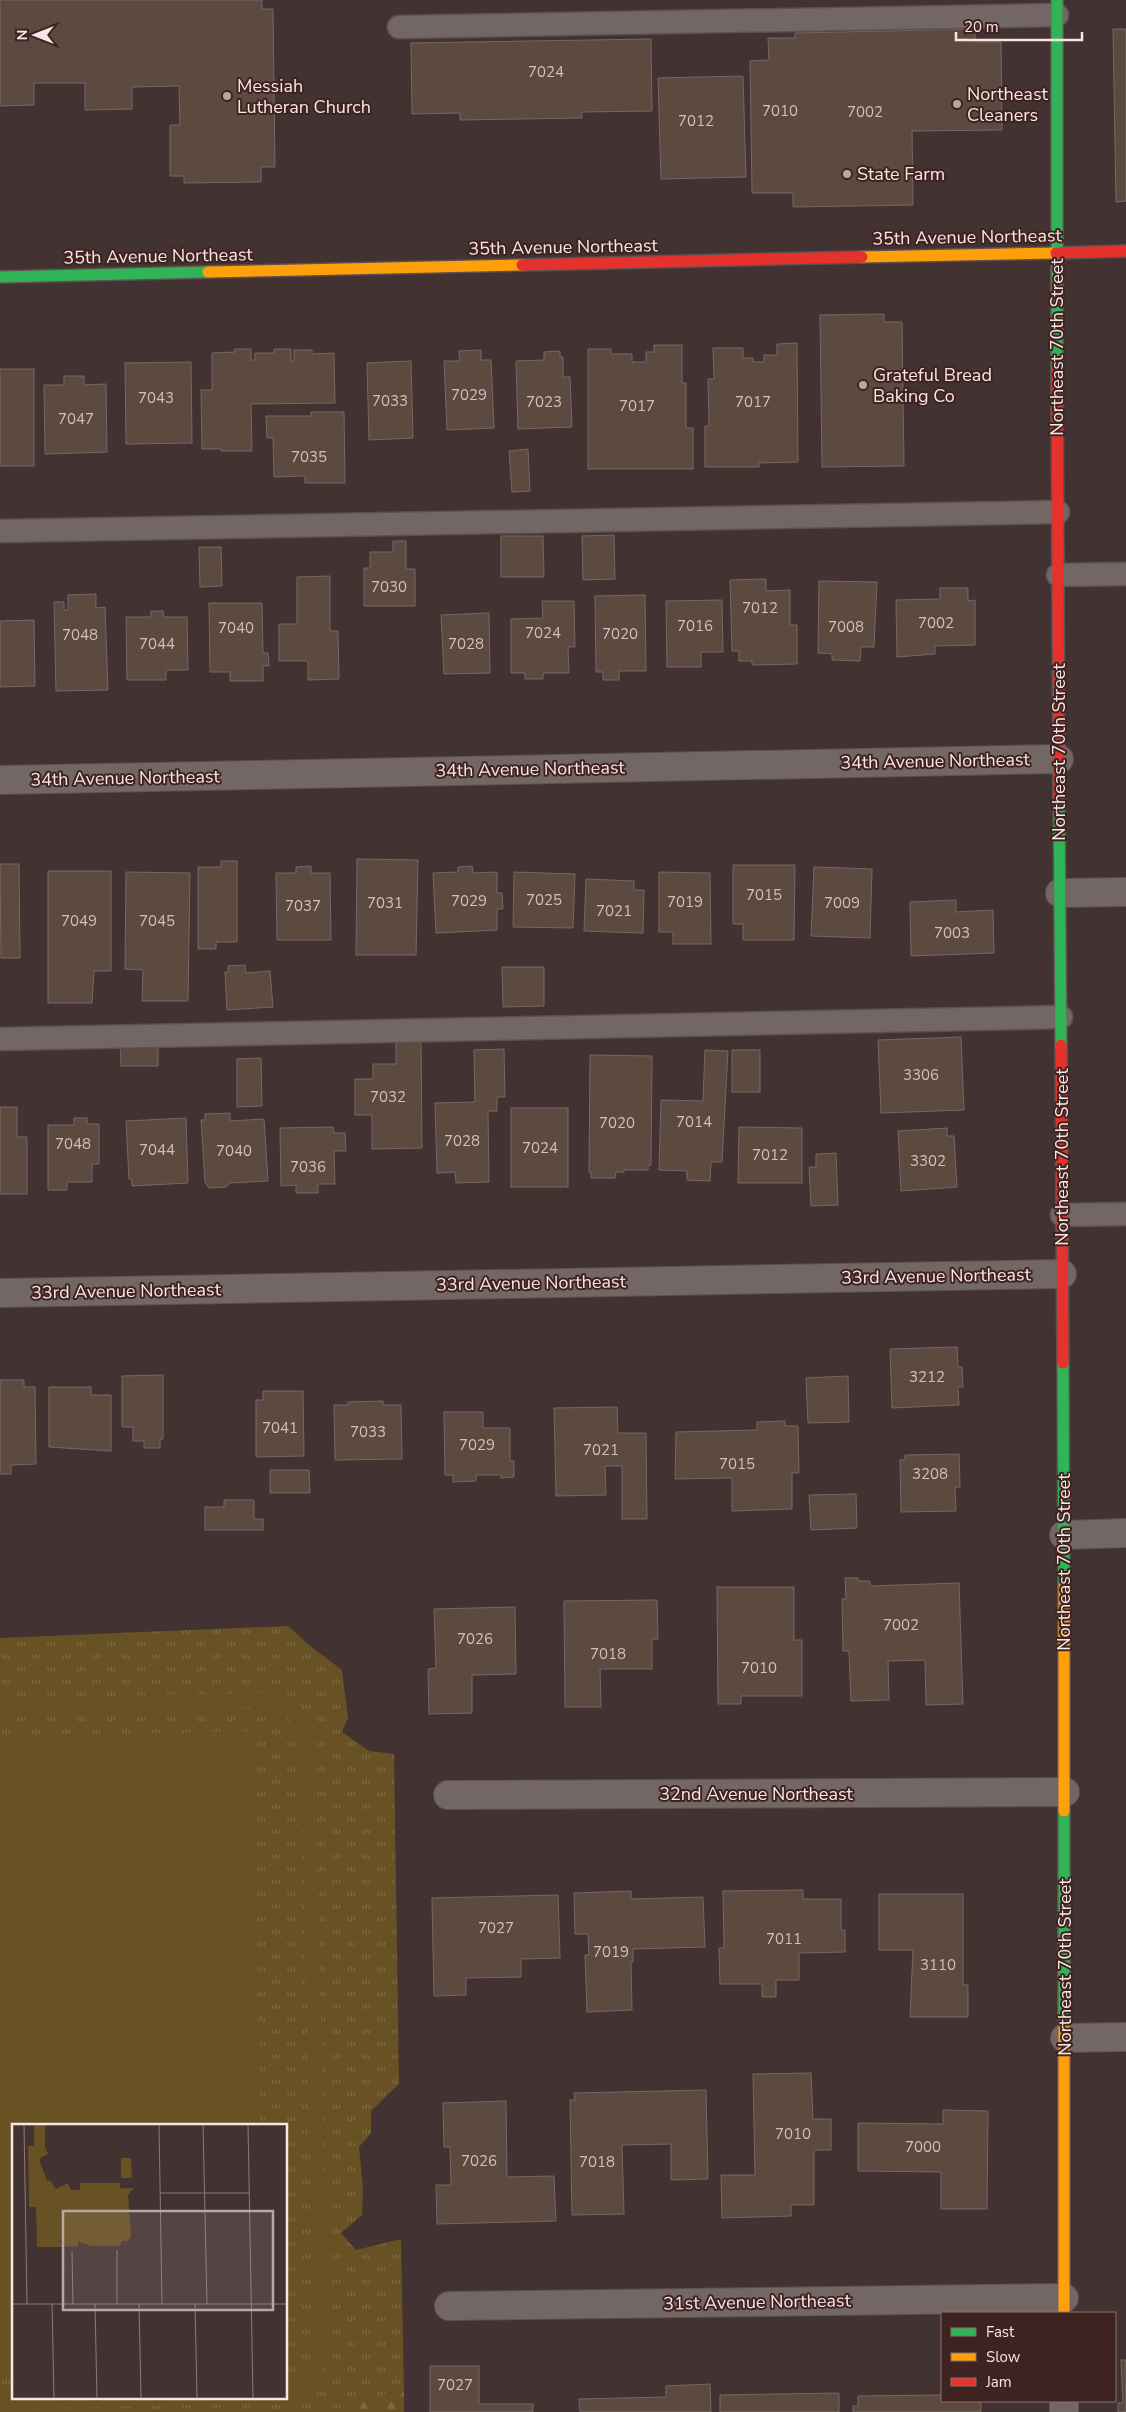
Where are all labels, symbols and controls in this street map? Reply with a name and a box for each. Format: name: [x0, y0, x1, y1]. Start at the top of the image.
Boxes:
north arrow: [10, 10, 60, 60]
scale bar: [956, 10, 1082, 42]
text: 20 m: [964, 17, 999, 37]
text: N: [13, 30, 32, 40]
house number: 7024: [528, 62, 564, 82]
place label: Messiah Lutheran Church: [237, 74, 371, 119]
place label: Northeast Cleaners: [967, 82, 1048, 127]
marker: Messiah Lutheran Church: [221, 90, 233, 102]
marker: Northeast Cleaners: [951, 98, 963, 110]
house number: 7010: [762, 101, 798, 121]
house number: 7002: [847, 102, 883, 122]
house number: 7012: [678, 111, 714, 131]
place label: State Farm: [857, 162, 945, 186]
marker: State Farm: [841, 168, 853, 180]
street label: 35th Avenue Northeast: [872, 223, 1063, 251]
street label: 35th Avenue Northeast: [468, 233, 659, 261]
street label: 35th Avenue Northeast: [63, 242, 254, 270]
street label: Northeast 70th Street: [1045, 258, 1069, 436]
place label: Grateful Bread Baking Co: [873, 363, 992, 408]
marker: Grateful Bread Baking Co: [857, 379, 869, 391]
house number: 7029: [451, 385, 487, 405]
house number: 7043: [138, 388, 174, 408]
house number: 7033: [372, 391, 408, 411]
house number: 7023: [526, 392, 562, 412]
house number: 7017: [735, 392, 771, 412]
house number: 7017: [619, 396, 655, 416]
house number: 7047: [58, 409, 94, 429]
house number: 7035: [291, 447, 327, 467]
house number: 7030: [371, 577, 407, 597]
house number: 7012: [742, 598, 778, 618]
house number: 7002: [918, 613, 954, 633]
house number: 7016: [677, 616, 713, 636]
house number: 7008: [828, 617, 864, 637]
house number: 7040: [218, 618, 254, 638]
house number: 7024: [525, 623, 561, 643]
house number: 7020: [602, 624, 638, 644]
house number: 7048: [62, 625, 98, 645]
house number: 7044: [139, 634, 175, 654]
house number: 7028: [448, 634, 484, 654]
street label: Northeast 70th Street: [1047, 663, 1071, 841]
street label: 34th Avenue Northeast: [840, 747, 1031, 775]
street label: 34th Avenue Northeast: [435, 755, 626, 783]
street label: 34th Avenue Northeast: [30, 764, 221, 792]
house number: 7015: [746, 885, 782, 905]
house number: 7025: [526, 890, 562, 910]
house number: 7029: [451, 891, 487, 911]
house number: 7019: [667, 892, 703, 912]
house number: 7031: [367, 893, 403, 913]
house number: 7009: [824, 893, 860, 913]
house number: 7037: [285, 896, 321, 916]
house number: 7021: [596, 901, 632, 921]
house number: 7049: [61, 911, 97, 931]
house number: 7045: [139, 911, 175, 931]
house number: 7003: [934, 923, 970, 943]
house number: 3306: [903, 1065, 939, 1085]
street label: Northeast 70th Street: [1050, 1068, 1074, 1246]
house number: 7032: [370, 1087, 406, 1107]
house number: 7014: [676, 1112, 712, 1132]
house number: 7020: [599, 1113, 635, 1133]
house number: 7028: [444, 1131, 480, 1151]
house number: 7048: [55, 1134, 91, 1154]
house number: 7024: [522, 1138, 558, 1158]
house number: 7044: [139, 1140, 175, 1160]
house number: 7040: [216, 1141, 252, 1161]
house number: 7012: [752, 1145, 788, 1165]
house number: 3302: [910, 1151, 946, 1171]
house number: 7036: [290, 1157, 326, 1177]
street label: 33rd Avenue Northeast: [841, 1262, 1032, 1290]
street label: 33rd Avenue Northeast: [436, 1269, 627, 1297]
street label: 33rd Avenue Northeast: [31, 1277, 222, 1305]
house number: 3212: [909, 1367, 945, 1387]
house number: 7041: [262, 1418, 298, 1438]
house number: 7033: [350, 1422, 386, 1442]
house number: 7029: [459, 1435, 495, 1455]
house number: 7021: [583, 1440, 619, 1460]
house number: 7015: [719, 1454, 755, 1474]
house number: 3208: [912, 1464, 948, 1484]
street label: Northeast 70th Street: [1052, 1473, 1076, 1651]
house number: 7002: [883, 1615, 919, 1635]
house number: 7026: [457, 1629, 493, 1649]
house number: 7018: [590, 1644, 626, 1664]
house number: 7010: [741, 1658, 777, 1678]
street label: 32nd Avenue Northeast: [659, 1782, 853, 1806]
street label: Northeast 70th Street: [1053, 1878, 1077, 2056]
house number: 7027: [478, 1918, 514, 1938]
house number: 7011: [766, 1929, 802, 1949]
house number: 7019: [593, 1942, 629, 1962]
house number: 3110: [920, 1955, 956, 1975]
inset map: [12, 2124, 288, 2400]
house number: 7010: [775, 2124, 811, 2144]
house number: 7000: [905, 2137, 941, 2157]
house number: 7026: [461, 2151, 497, 2171]
house number: 7018: [579, 2152, 615, 2172]
street label: 31st Avenue Northeast: [663, 2288, 852, 2316]
legend: [941, 2312, 1116, 2402]
text: Fast: [986, 2322, 1015, 2342]
text: Slow: [986, 2347, 1021, 2367]
text: Jam: [985, 2372, 1012, 2392]
house number: 7027: [437, 2375, 473, 2395]

